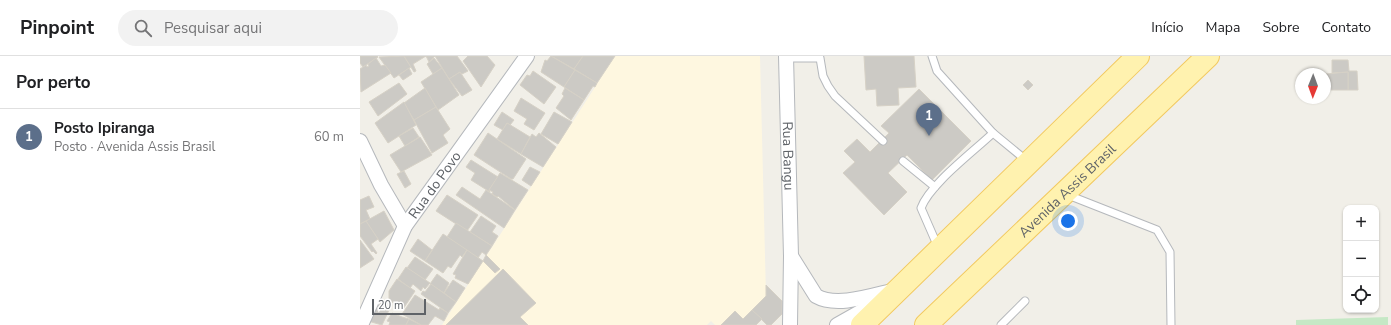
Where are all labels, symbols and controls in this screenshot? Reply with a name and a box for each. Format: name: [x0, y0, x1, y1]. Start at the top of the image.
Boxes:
search box: [118, 10, 398, 46]
text: Pinpoint: [20, 15, 94, 41]
icon: search: [132, 17, 154, 39]
text: Pesquisar aqui: [164, 18, 262, 38]
text: Início: [1151, 18, 1183, 37]
text: Mapa: [1205, 18, 1240, 37]
text: Sobre: [1262, 18, 1299, 37]
text: Contato: [1321, 18, 1371, 37]
north arrow: [1295, 68, 1331, 104]
text: Por perto: [16, 71, 91, 94]
pin: 1: [916, 103, 942, 136]
text: Posto Ipiranga: [54, 118, 155, 138]
street label: Rua Bangu: [778, 121, 798, 191]
text: 1: [25, 128, 33, 146]
text: 60 m: [314, 128, 344, 146]
text: Posto · Avenida Assis Brasil: [54, 138, 215, 156]
street label: Avenida Assis Brasil: [1015, 139, 1121, 242]
street label: Rua do Povo: [404, 147, 466, 223]
map controls: [1343, 205, 1379, 313]
button: +: [1343, 205, 1379, 241]
your location: [1058, 211, 1078, 231]
button: −: [1343, 241, 1379, 277]
button: locate: [1343, 277, 1379, 313]
scale bar: [372, 297, 426, 316]
text: 20 m: [378, 298, 403, 313]

